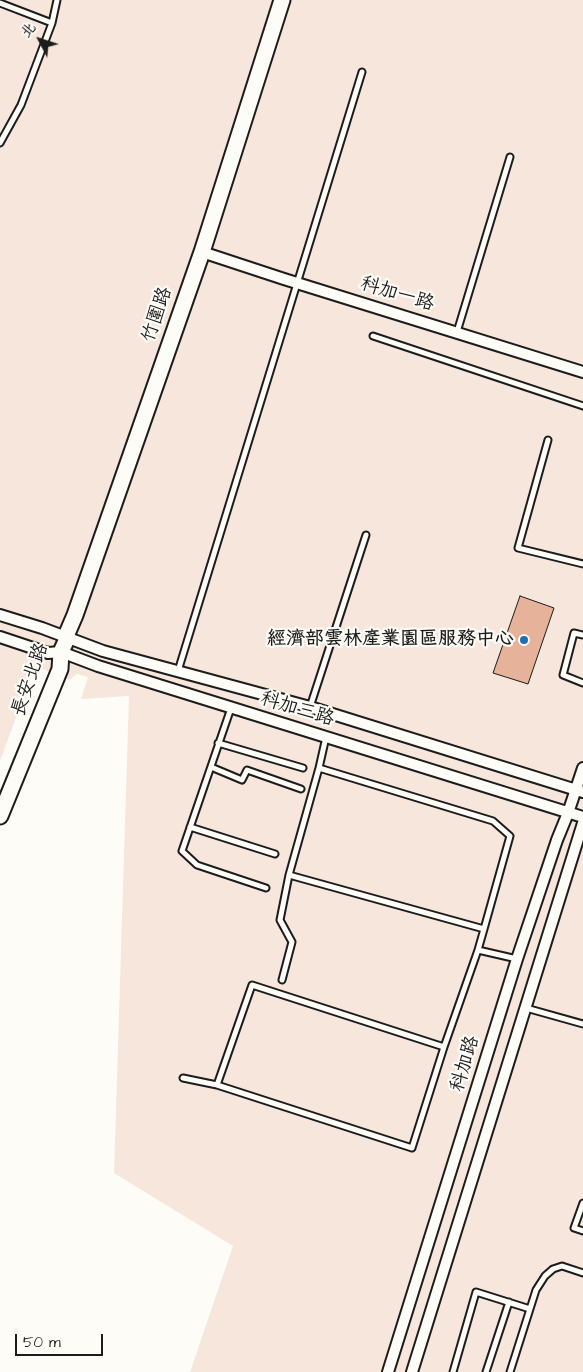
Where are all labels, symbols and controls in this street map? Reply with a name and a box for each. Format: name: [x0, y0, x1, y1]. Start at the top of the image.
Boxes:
north arrow: [15, 15, 65, 65]
text: 北: [16, 19, 41, 42]
street label: 科加一路: [357, 273, 437, 317]
street label: 竹圍路: [138, 284, 178, 346]
place label: 經濟部雲林產業園區服務中心: [267, 629, 514, 651]
marker: 經濟部雲林產業園區服務中心: [518, 634, 530, 646]
street label: 長安北路: [8, 640, 54, 720]
street label: 科加三路: [257, 688, 337, 732]
street label: 科加路: [447, 1033, 485, 1095]
scale bar: [18, 1324, 105, 1356]
text: 50 m: [23, 1332, 61, 1353]

